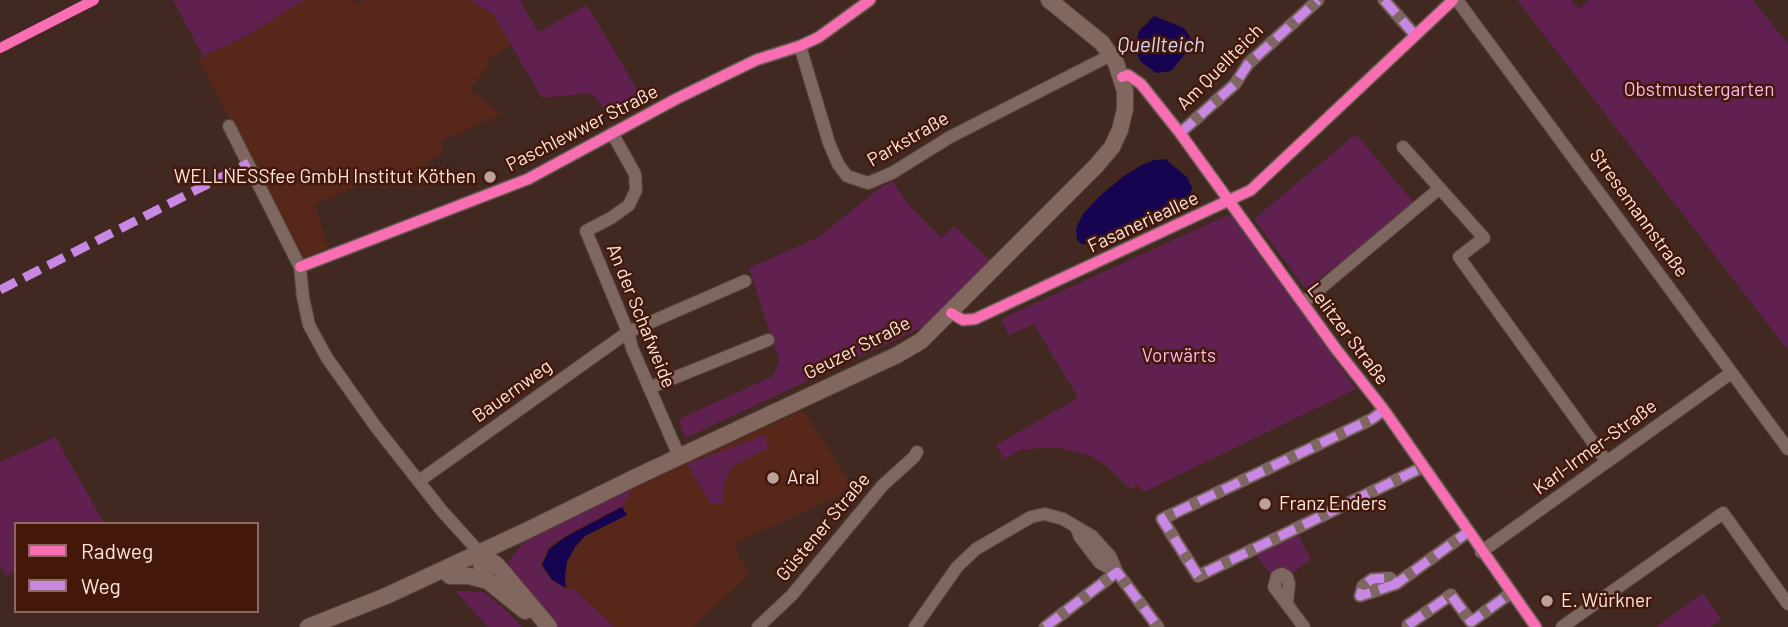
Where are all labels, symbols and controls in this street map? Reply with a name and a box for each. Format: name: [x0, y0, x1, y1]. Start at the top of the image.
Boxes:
street label: Am Quellteich: [1172, 19, 1268, 115]
water label: Quellteich: [1117, 32, 1205, 58]
park label: Obstmustergarten: [1624, 79, 1774, 101]
street label: Paschlewwer Straße: [502, 80, 662, 176]
street label: Parkstraße: [863, 106, 953, 172]
street label: Stresemannstraße: [1585, 144, 1693, 282]
place label: WELLNESSfee GmbH Institut Köthen: [174, 166, 476, 188]
marker: WELLNESSfee GmbH Institut Köthen: [482, 169, 498, 185]
street label: Fasanerieallee: [1084, 186, 1202, 258]
street label: An der Schafweide: [602, 241, 680, 391]
street label: Lelitzer Straße: [1302, 279, 1394, 389]
street label: Geuzer Straße: [800, 311, 914, 385]
park label: Vorwärts: [1142, 345, 1216, 367]
street label: Bauernweg: [468, 355, 556, 427]
street label: Karl-Irmer-Straße: [1529, 395, 1661, 499]
place label: Aral: [787, 467, 819, 489]
street label: Güstener Straße: [771, 468, 875, 586]
marker: Aral: [765, 470, 781, 486]
place label: Franz Enders: [1279, 493, 1387, 515]
marker: Franz Enders: [1257, 496, 1273, 512]
legend: [14, 522, 259, 613]
text: Radweg: [81, 538, 153, 563]
text: Weg: [81, 573, 121, 598]
place label: E. Würkner: [1561, 590, 1652, 612]
marker: E. Würkner: [1539, 593, 1555, 609]

